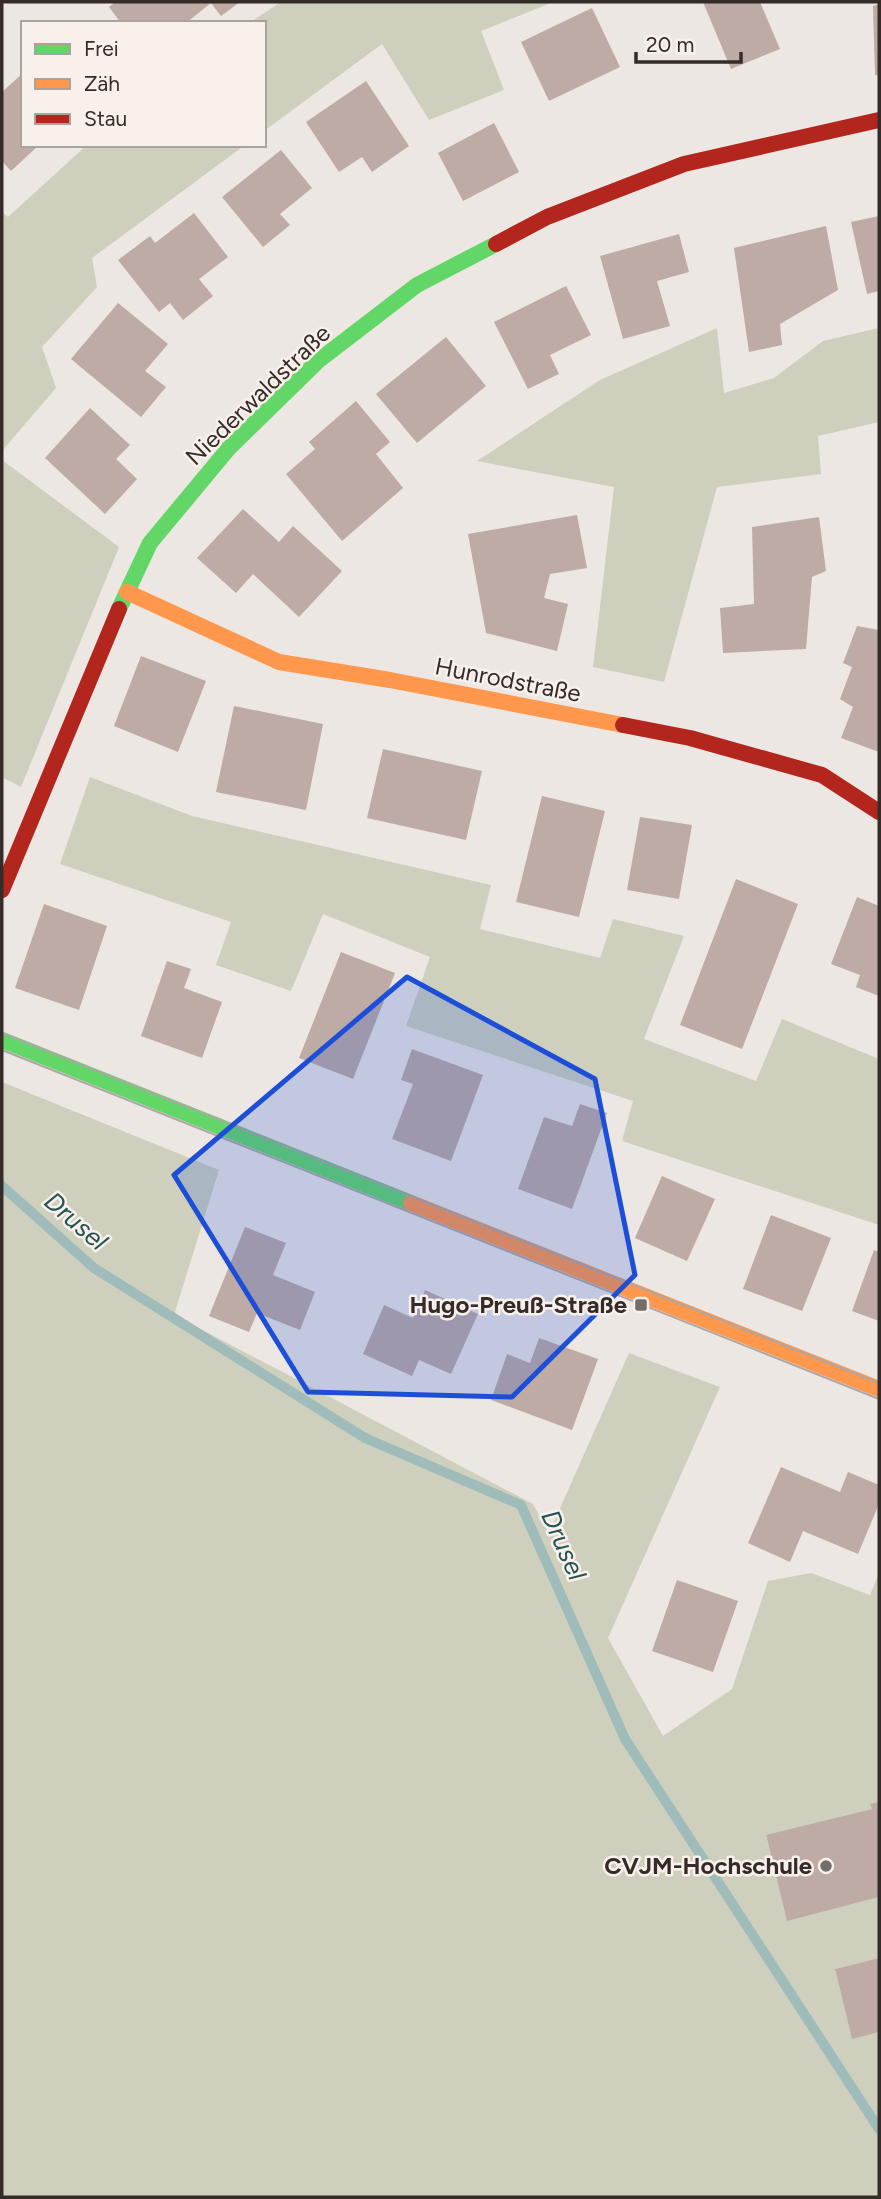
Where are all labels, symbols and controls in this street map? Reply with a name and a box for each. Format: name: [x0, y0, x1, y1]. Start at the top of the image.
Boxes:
legend: [21, 21, 266, 147]
scale bar: [636, 21, 741, 65]
text: 20 m: [646, 32, 694, 57]
text: Frei: [84, 36, 119, 61]
text: Zäh: [84, 71, 120, 96]
text: Stau: [84, 106, 127, 131]
street label: Niederwaldstraße: [179, 318, 336, 471]
street label: Hunrodstraße: [433, 651, 584, 708]
water label: Drusel: [38, 1185, 114, 1257]
place label: Hugo-Preuß-Straße: [409, 1290, 627, 1319]
marker: Hugo-Preuß-Straße: [633, 1297, 649, 1313]
water label: Drusel: [534, 1505, 594, 1585]
place label: CVJM-Hochschule: [604, 1851, 812, 1880]
marker: CVJM-Hochschule: [818, 1858, 834, 1874]

